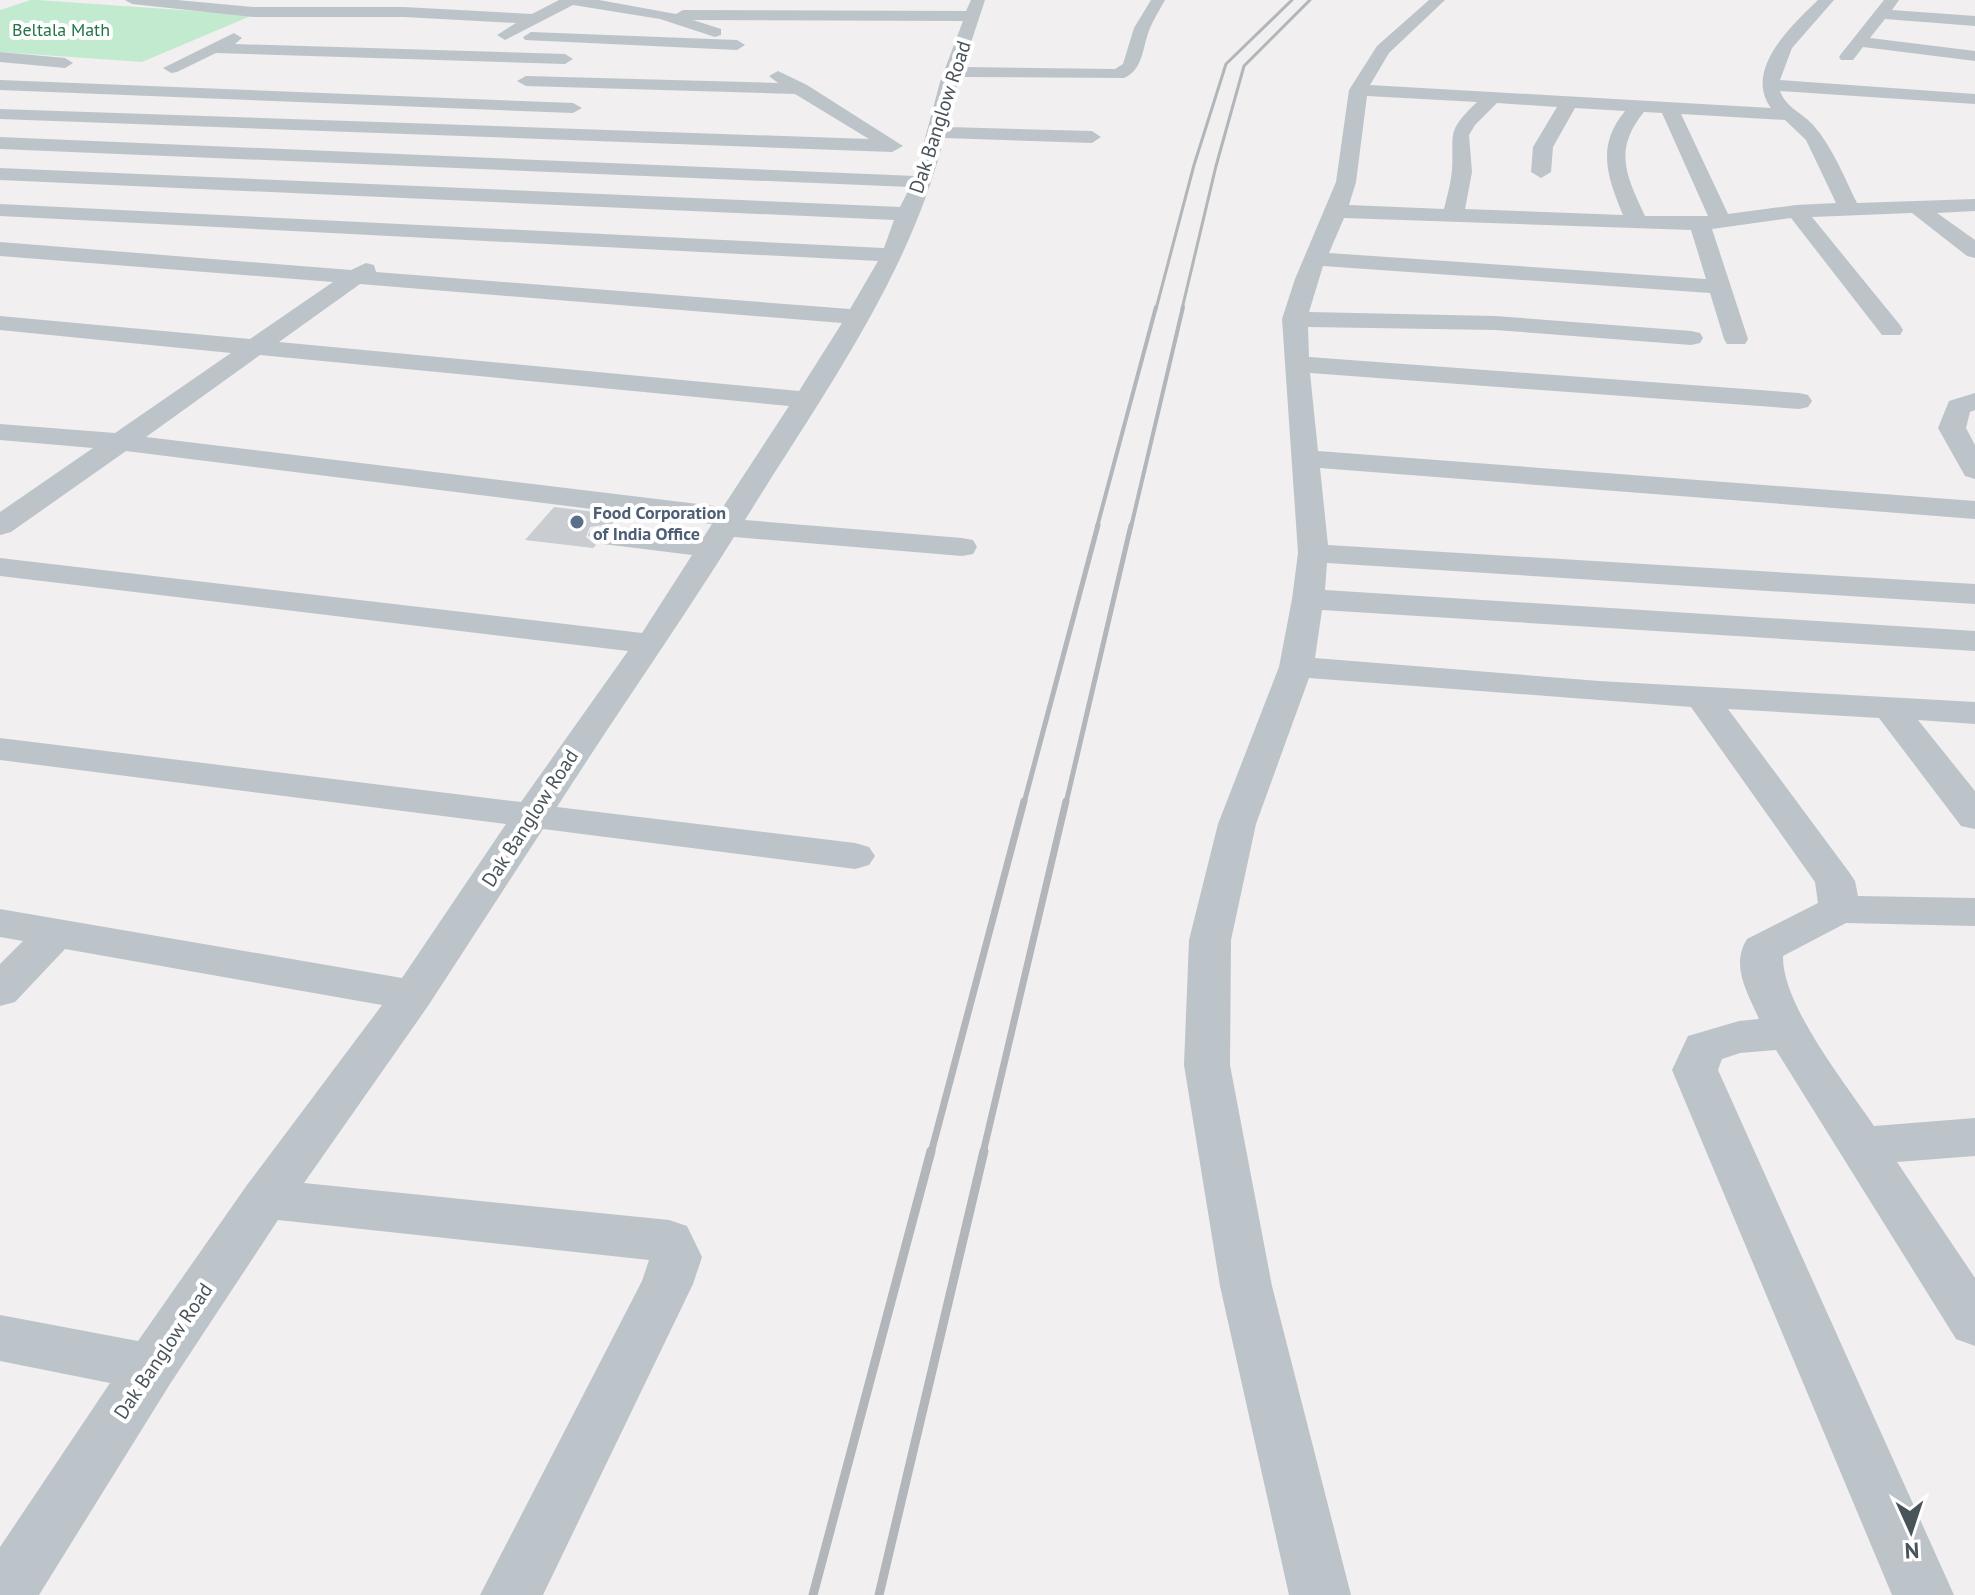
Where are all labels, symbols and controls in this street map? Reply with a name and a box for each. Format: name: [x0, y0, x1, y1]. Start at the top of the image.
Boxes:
park label: Beltala Math: [12, 18, 110, 41]
street label: Dak Banglow Road: [903, 37, 977, 197]
place label: Food Corporation of India Office: [593, 501, 726, 545]
marker: Food Corporation of India Office: [568, 513, 586, 531]
street label: Dak Banglow Road: [476, 744, 584, 892]
street label: Dak Banglow Road: [108, 1278, 218, 1424]
north arrow: [1871, 1491, 1951, 1571]
text: N: [1904, 1537, 1920, 1565]

